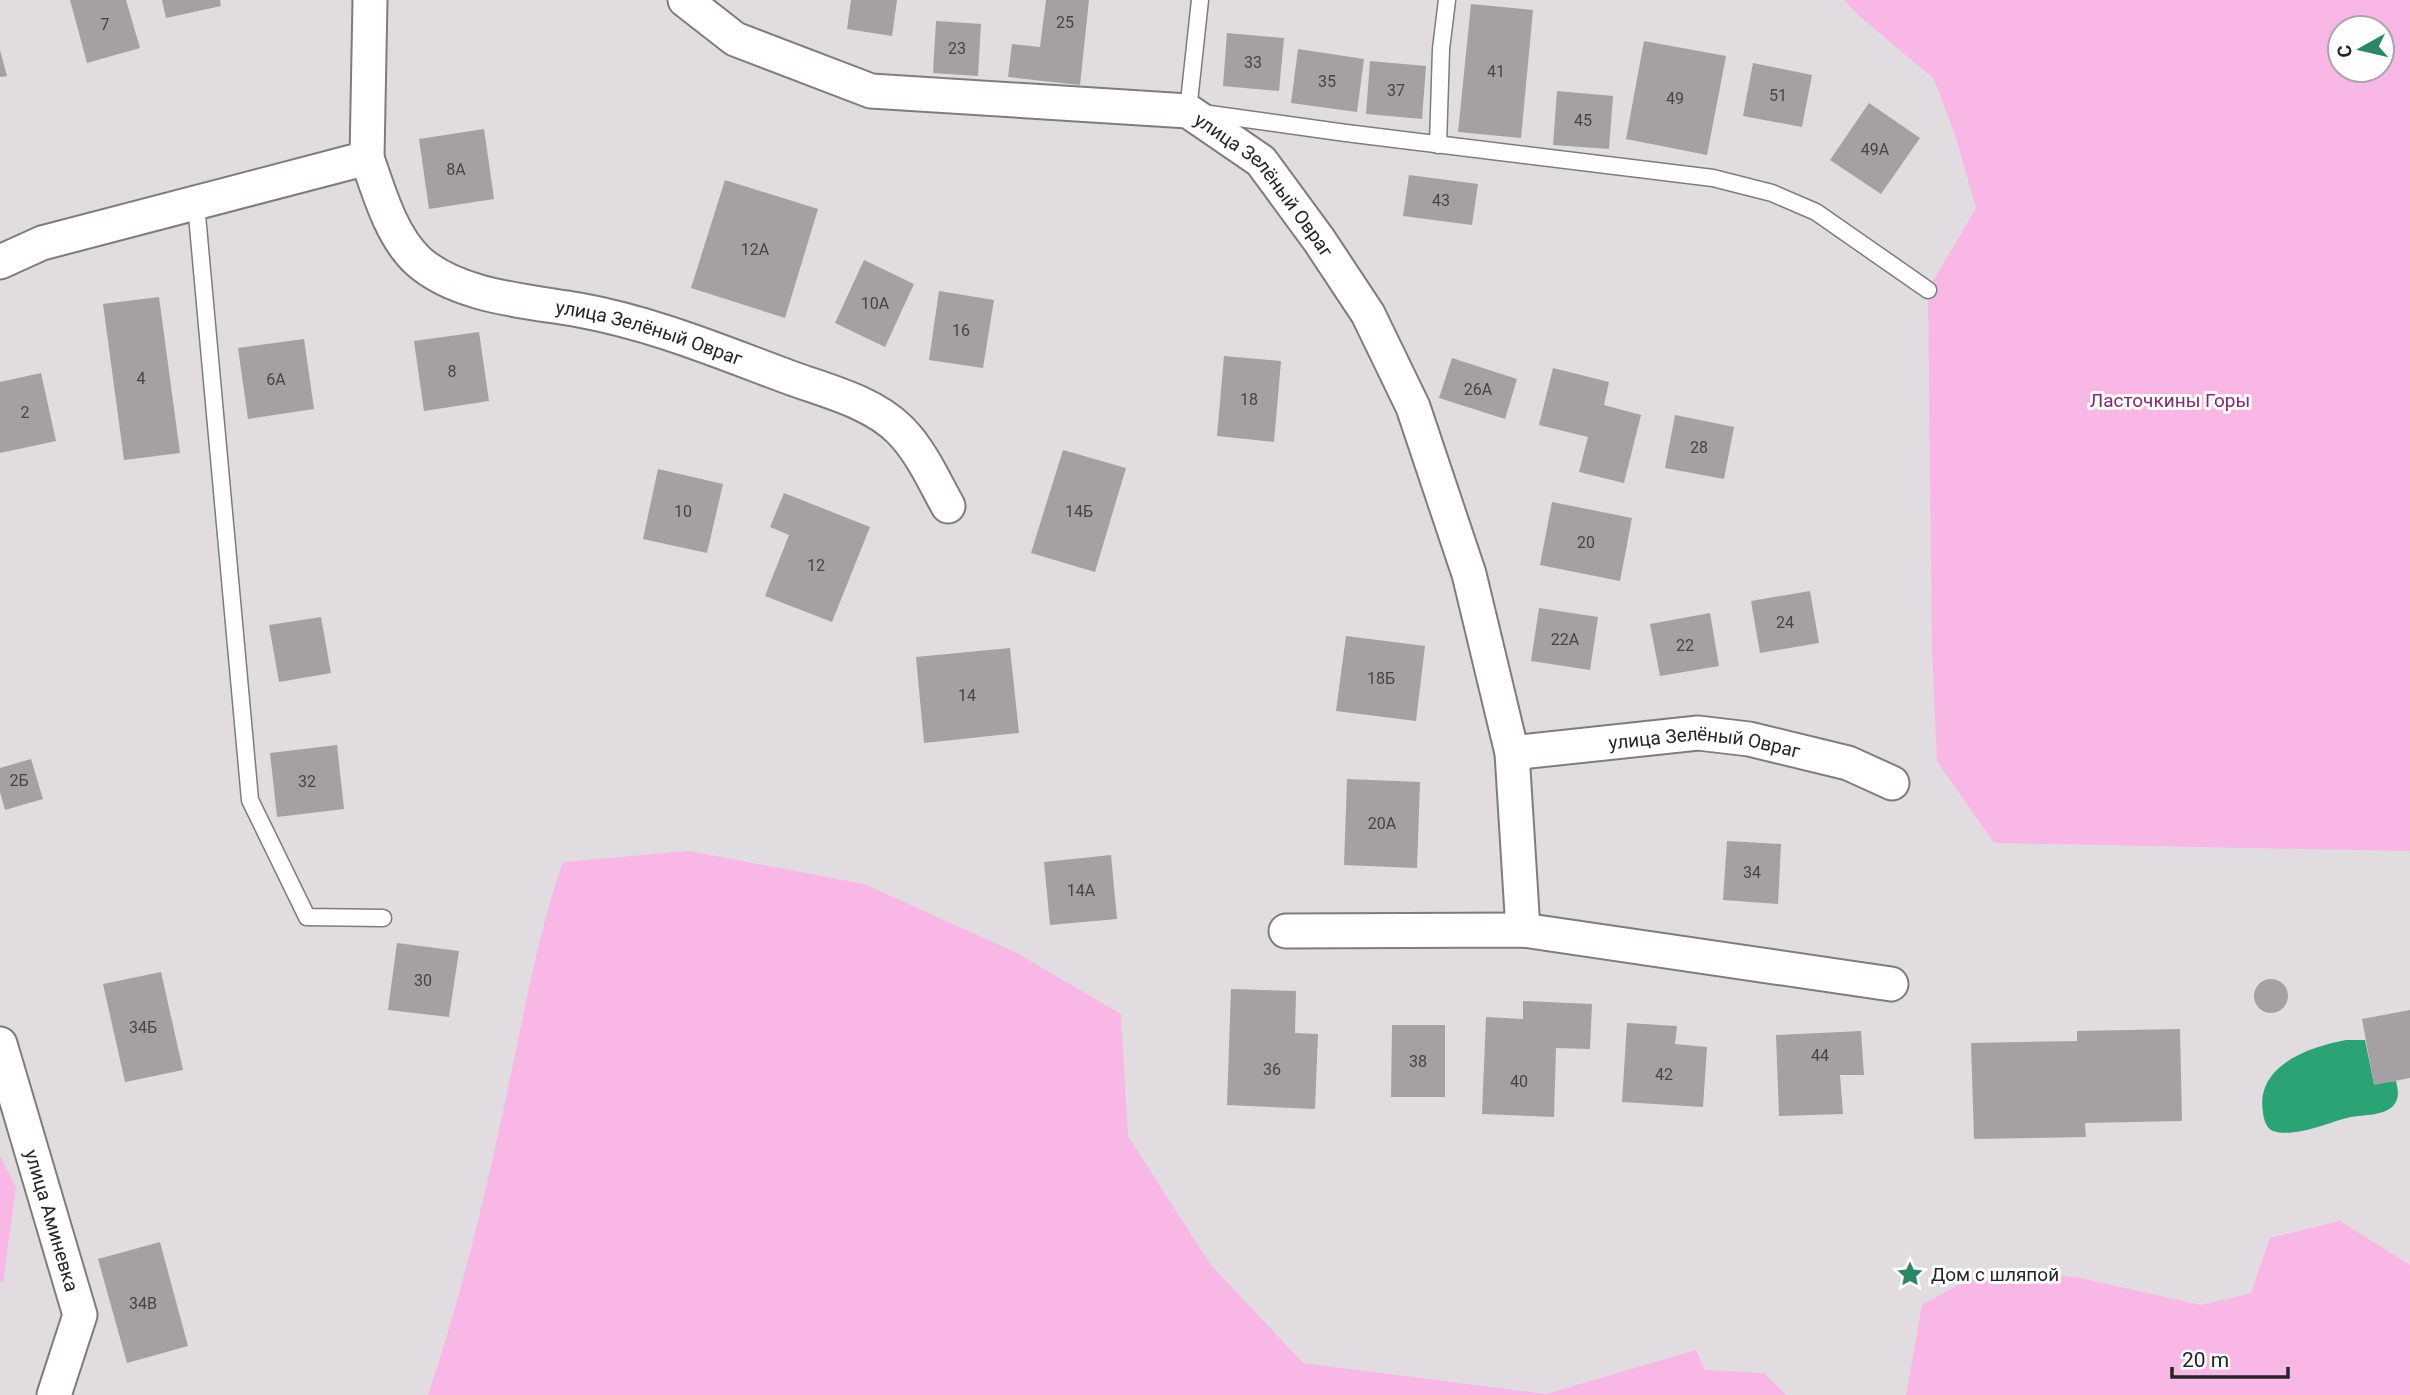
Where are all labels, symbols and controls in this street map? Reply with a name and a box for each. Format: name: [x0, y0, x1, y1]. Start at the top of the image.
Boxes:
house number: 25: [1056, 13, 1074, 32]
north arrow: [2326, 14, 2396, 84]
house number: 7: [101, 15, 110, 34]
house number: 23: [948, 39, 966, 58]
text: С: [2332, 44, 2357, 59]
house number: 33: [1244, 53, 1262, 72]
house number: 41: [1487, 62, 1505, 81]
house number: 35: [1318, 72, 1336, 91]
house number: 37: [1387, 81, 1405, 100]
house number: 51: [1769, 86, 1787, 105]
house number: 49: [1666, 89, 1684, 108]
street label: улица Зелёный Овраг: [1190, 108, 1338, 261]
house number: 45: [1574, 111, 1592, 130]
house number: 49А: [1861, 140, 1890, 159]
house number: 8А: [446, 160, 466, 179]
house number: 43: [1432, 191, 1450, 210]
house number: 12А: [741, 240, 770, 259]
house number: 10А: [861, 294, 890, 313]
street label: улица Зелёный Овраг: [554, 295, 746, 371]
house number: 16: [952, 321, 970, 340]
house number: 8: [448, 362, 457, 381]
house number: 4: [137, 369, 146, 388]
house number: 6А: [266, 370, 286, 389]
house number: 26А: [1464, 380, 1493, 399]
park label: Ласточкины Горы: [2090, 389, 2250, 412]
house number: 18: [1240, 390, 1258, 409]
house number: 2: [21, 403, 30, 422]
house number: 28: [1690, 438, 1708, 457]
house number: 10: [674, 502, 692, 521]
house number: 14Б: [1065, 502, 1093, 521]
house number: 20: [1577, 533, 1595, 552]
house number: 12: [807, 556, 825, 575]
house number: 24: [1776, 613, 1794, 632]
house number: 22А: [1551, 630, 1580, 649]
house number: 22: [1676, 636, 1694, 655]
house number: 18Б: [1367, 669, 1395, 688]
house number: 14: [958, 686, 976, 705]
street label: улица Зелёный Овраг: [1607, 722, 1803, 763]
house number: 2Б: [9, 771, 29, 790]
house number: 32: [298, 772, 316, 791]
house number: 20А: [1368, 814, 1397, 833]
house number: 34: [1743, 863, 1761, 882]
house number: 14А: [1067, 881, 1096, 900]
house number: 30: [414, 971, 432, 990]
house number: 34Б: [129, 1018, 157, 1037]
house number: 44: [1811, 1046, 1829, 1065]
house number: 38: [1409, 1052, 1427, 1071]
house number: 36: [1263, 1060, 1281, 1079]
house number: 42: [1655, 1065, 1673, 1084]
house number: 40: [1510, 1072, 1528, 1091]
street label: улица Аминевка: [20, 1147, 83, 1294]
place icon: Дом с шляпой: [1895, 1259, 1925, 1289]
place label: Дом с шляпой: [1931, 1263, 2059, 1286]
house number: 34В: [129, 1294, 157, 1313]
scale bar: [2172, 1336, 2288, 1380]
text: 20 m: [2182, 1348, 2229, 1372]

